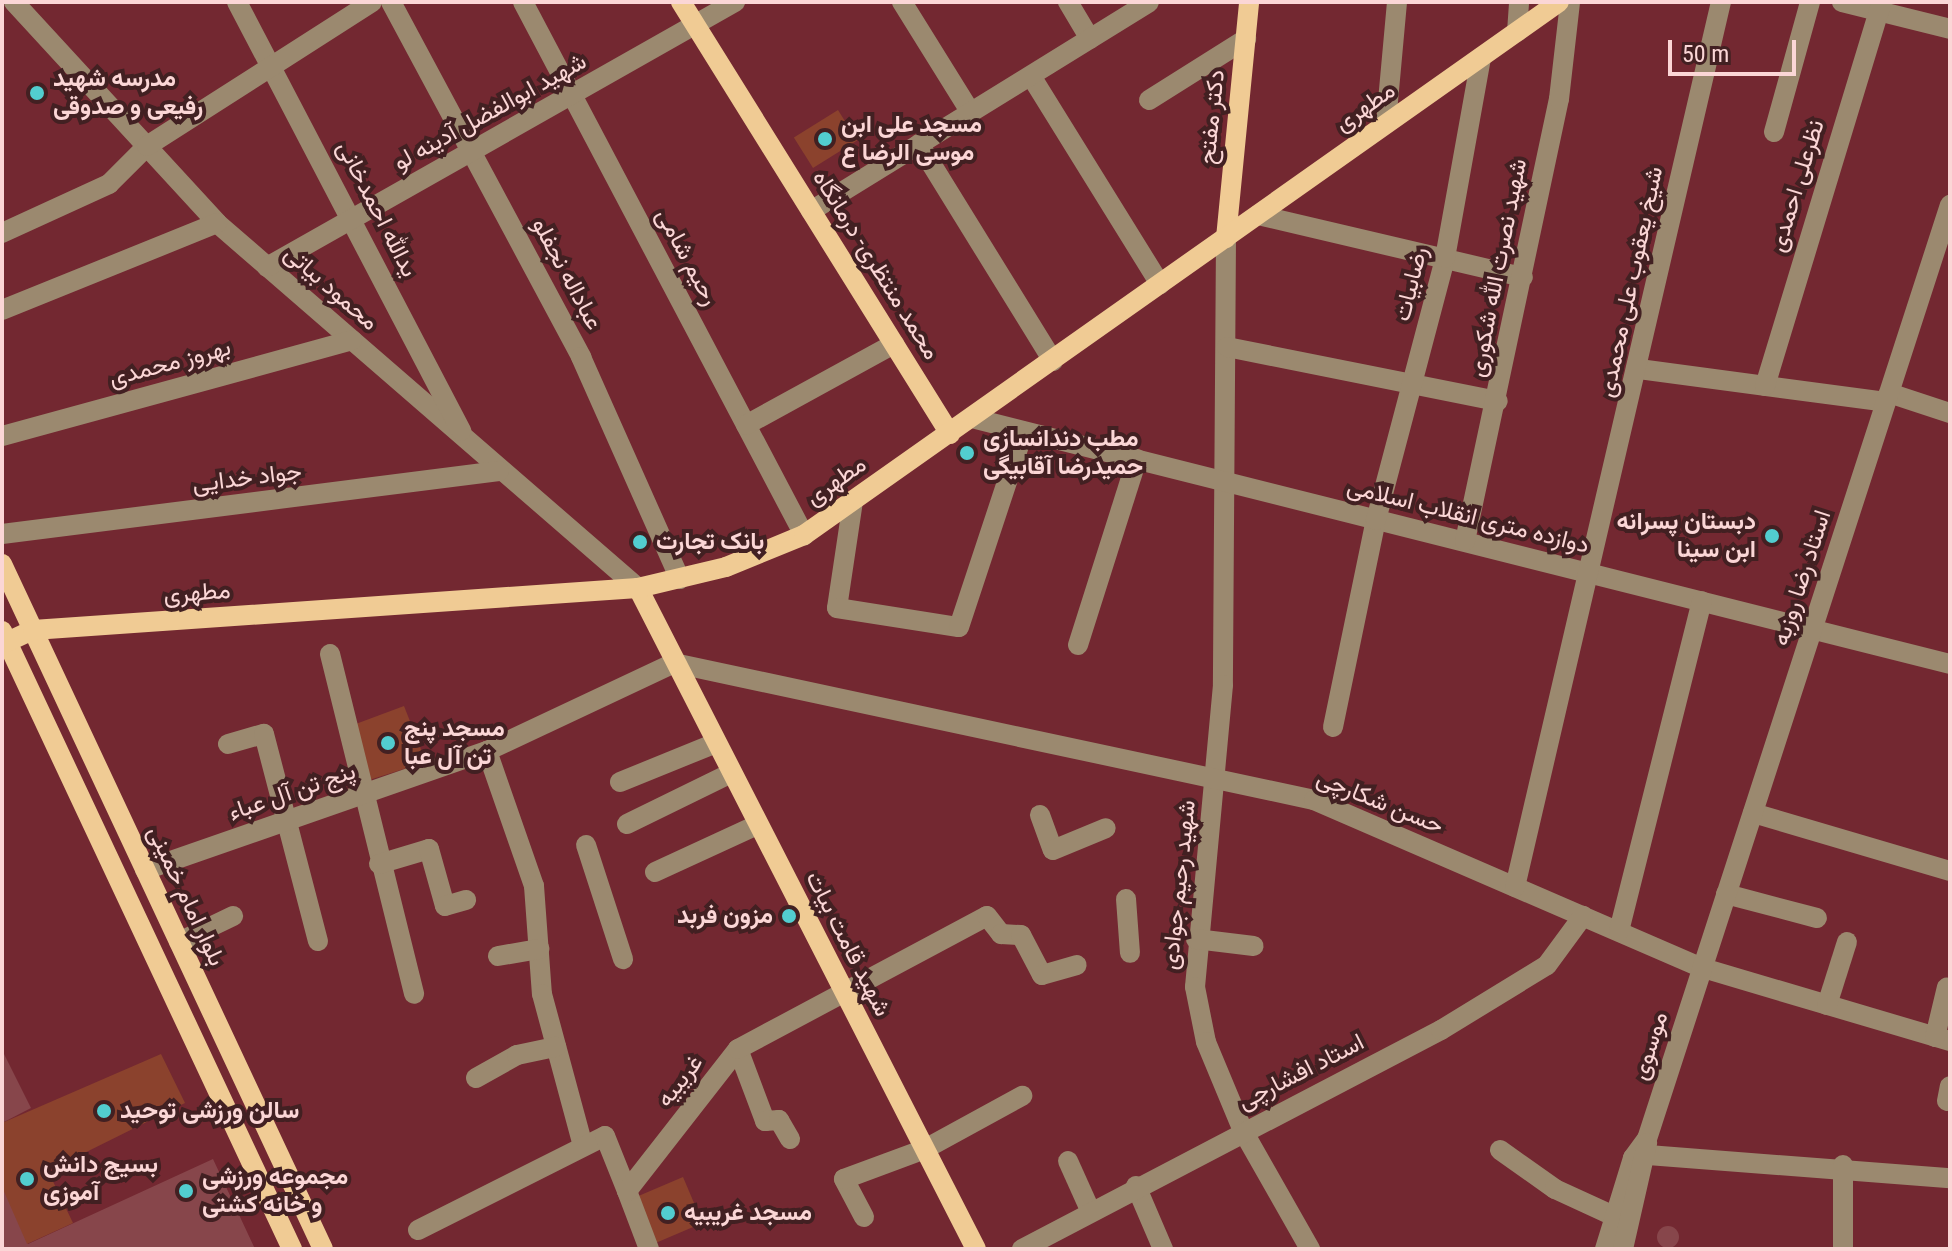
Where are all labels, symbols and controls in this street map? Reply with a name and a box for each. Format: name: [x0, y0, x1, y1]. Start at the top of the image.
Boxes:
scale bar: [1672, 24, 1800, 74]
text: 50 m: [1682, 40, 1729, 68]
street label: شهید ابوالفضل آدینه لو: [389, 47, 591, 177]
place label: مدرسه شهید رفیعی و صدوقی: [53, 65, 203, 121]
street label: دکتر مفتح: [1193, 68, 1231, 166]
street label: مطهری: [1329, 76, 1401, 138]
marker: مدرسه شهید رفیعی و صدوقی: [28, 84, 46, 102]
place label: مسجد علی ابن موسی الرضا ع: [841, 111, 982, 167]
street label: نظرعلی احمدی: [1763, 116, 1831, 256]
marker: مسجد علی ابن موسی الرضا ع: [816, 130, 834, 148]
street label: یدالله احمدخانی: [330, 136, 424, 282]
street label: شهید نصرت الله شکوری: [1463, 156, 1533, 380]
street label: شیخ یعقوب علی محمدی: [1592, 164, 1670, 400]
street label: محمد منتظری- درمانگاه: [806, 165, 946, 365]
street label: رحیم شامی: [649, 203, 725, 311]
street label: عباداله نجفلو: [526, 213, 608, 335]
street label: محمود بیاتی: [278, 239, 384, 337]
street label: رضابیات: [1388, 244, 1434, 324]
street label: بهروز محمدی: [106, 333, 234, 393]
place label: مطب دندانسازی حمیدرضا آقابیگی: [983, 425, 1143, 481]
marker: مطب دندانسازی حمیدرضا آقابیگی: [958, 444, 976, 462]
street label: مطهری: [800, 450, 872, 512]
street label: جواد خدایی: [191, 457, 303, 499]
street label: دوازده متری انقلاب اسلامی: [1344, 472, 1592, 560]
street label: استاد رضا روزبه: [1767, 507, 1837, 649]
place label: دبستان پسرانه ابن سینا: [1617, 508, 1756, 564]
marker: دبستان پسرانه ابن سینا: [1763, 527, 1781, 545]
place label: بانک تجارت: [656, 528, 764, 556]
marker: بانک تجارت: [631, 533, 649, 551]
street label: مطهری: [163, 576, 231, 610]
place label: مسجد پنج تن آل عبا: [404, 715, 505, 771]
marker: مسجد پنج تن آل عبا: [379, 734, 397, 752]
street label: پنج تن آل عباء: [225, 757, 359, 827]
street label: حسن شکارچی: [1312, 763, 1448, 841]
street label: شهید رحیم جوادی: [1156, 799, 1202, 971]
street label: بلوار امام خمینی: [141, 821, 231, 971]
street label: شهید قامت بیات: [799, 867, 897, 1021]
place label: مزون فربد: [677, 902, 773, 930]
marker: مزون فربد: [780, 907, 798, 925]
street label: موسوی: [1625, 1008, 1675, 1084]
street label: استاد افشارچی: [1233, 1028, 1369, 1116]
street label: غریبیه: [651, 1049, 709, 1113]
place label: سالن ورزشی توحید: [120, 1097, 299, 1125]
marker: سالن ورزشی توحید: [95, 1102, 113, 1120]
place label: بسیج دانش آموزی: [43, 1151, 158, 1207]
place label: مجموعه ورزشی و خانه کشتی: [202, 1163, 348, 1219]
marker: بسیج دانش آموزی: [18, 1170, 36, 1188]
marker: مجموعه ورزشی و خانه کشتی: [177, 1182, 195, 1200]
place label: مسجد غریبیه: [684, 1199, 812, 1227]
marker: مسجد غریبیه: [659, 1204, 677, 1222]

